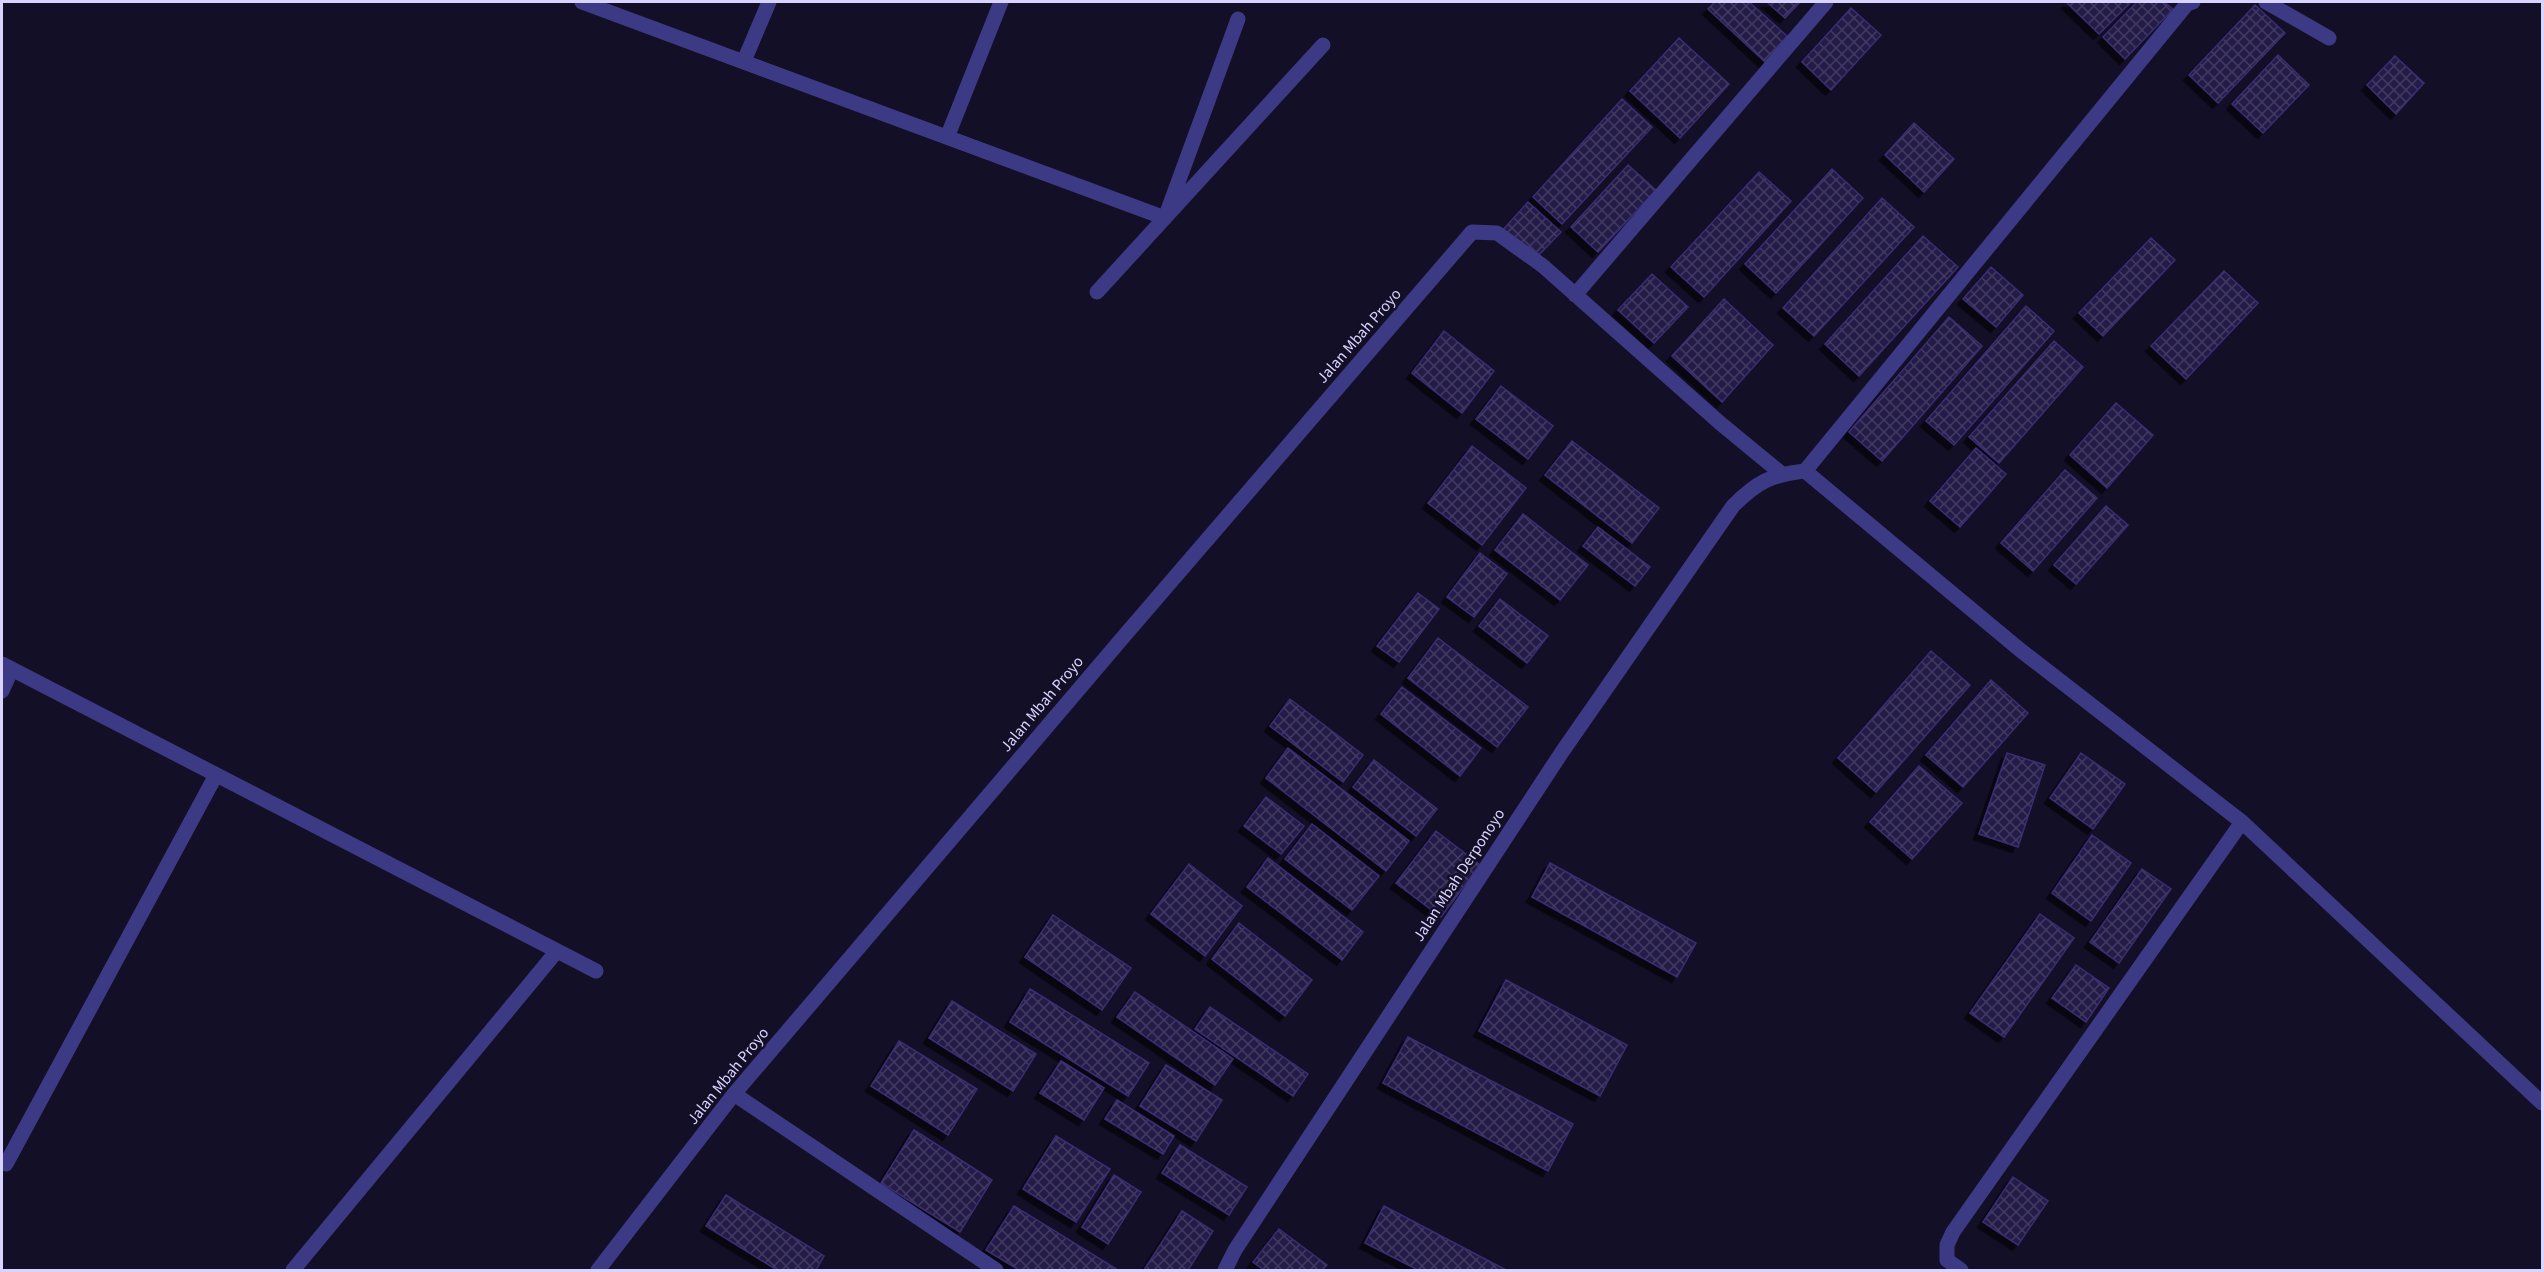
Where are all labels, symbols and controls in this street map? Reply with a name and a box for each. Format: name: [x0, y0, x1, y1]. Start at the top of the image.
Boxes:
street label: Jalan Mbah Proyo: [1312, 284, 1406, 388]
street label: Jalan Mbah Proyo: [995, 651, 1089, 757]
street label: Jalan Mbah Derponoyo: [1408, 804, 1510, 946]
street label: Jalan Mbah Proyo: [682, 1023, 774, 1129]

